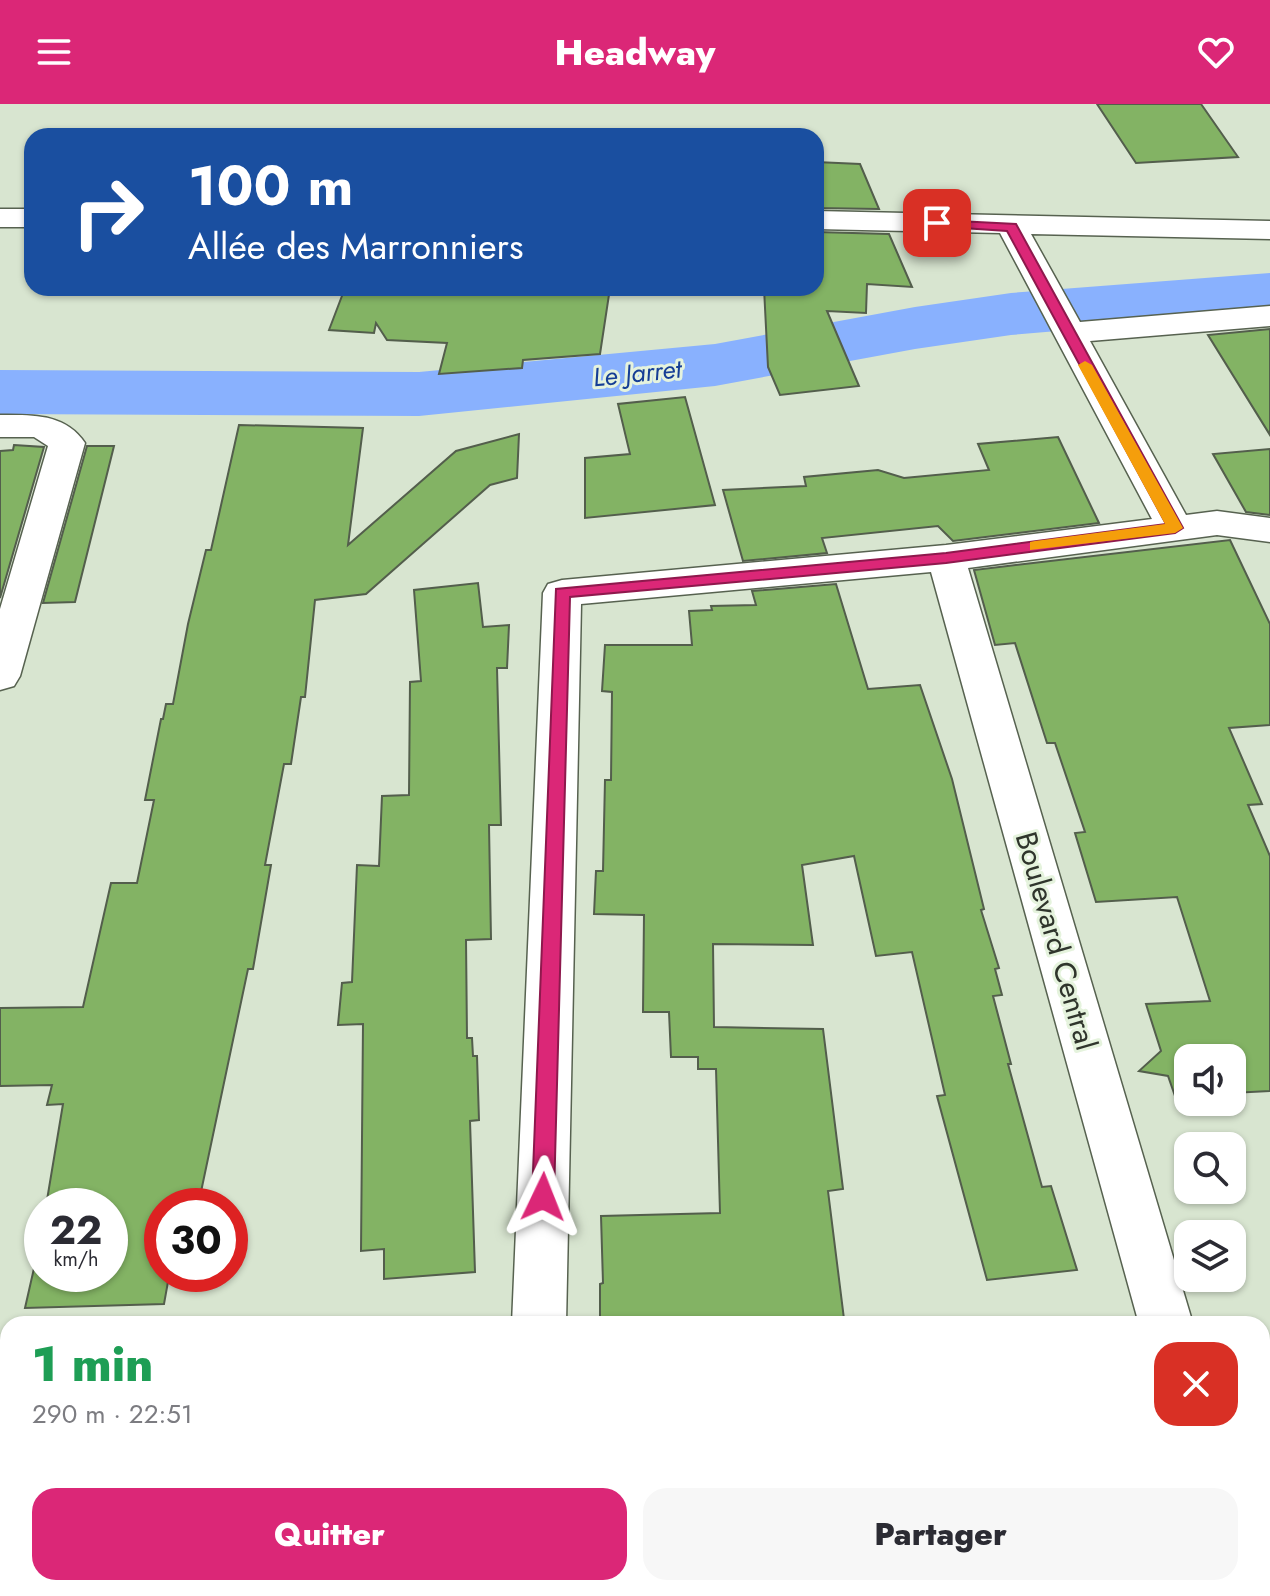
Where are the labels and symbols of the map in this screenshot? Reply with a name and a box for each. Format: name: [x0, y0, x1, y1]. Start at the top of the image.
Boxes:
pin: [903, 189, 971, 257]
water label: Le Jarret: [591, 349, 685, 397]
street label: Boulevard Central: [1005, 827, 1108, 1055]
position arrow: [501, 1155, 585, 1239]
speed limit sign: 30: [144, 1188, 248, 1292]

